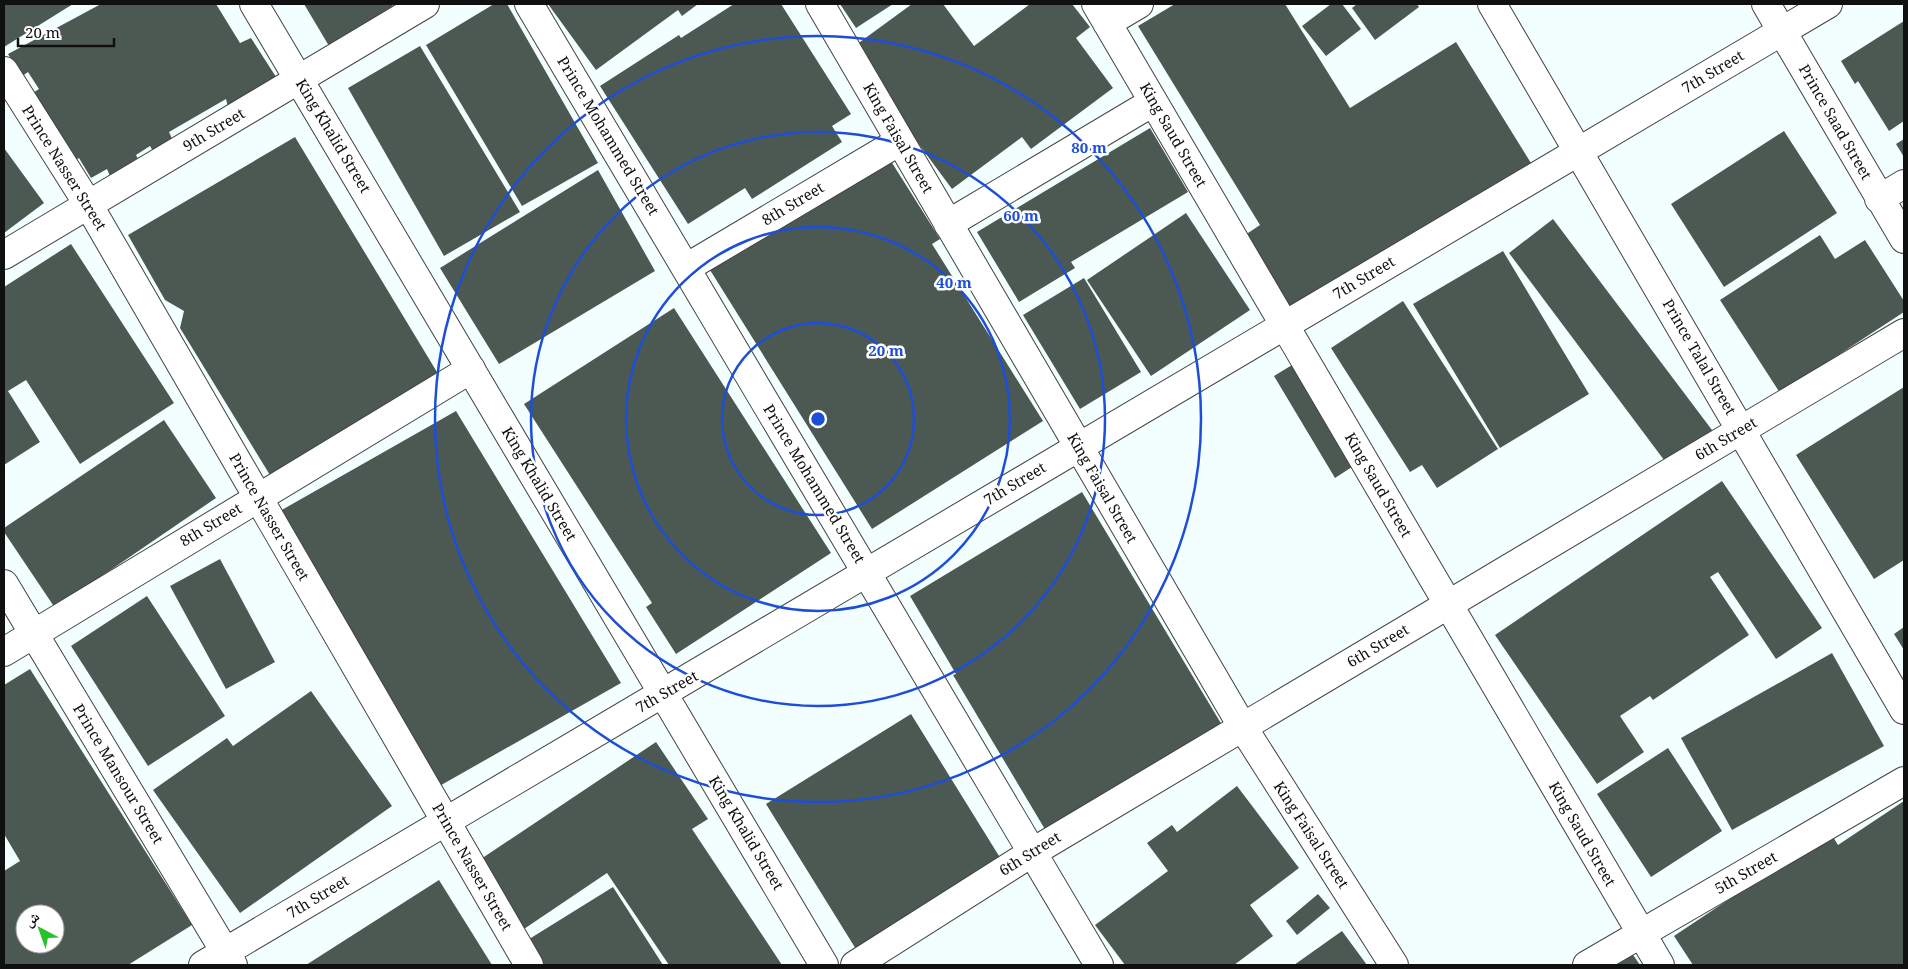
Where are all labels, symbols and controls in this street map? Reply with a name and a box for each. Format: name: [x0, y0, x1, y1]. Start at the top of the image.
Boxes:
scale bar: [18, 15, 114, 47]
text: 20 m: [25, 22, 60, 42]
street label: 7th Street: [1678, 45, 1747, 97]
street label: Prince Mohammed Street: [553, 52, 664, 219]
street label: Prince Saad Street: [1795, 60, 1877, 183]
street label: King Khalid Street: [292, 75, 376, 196]
street label: King Saud Street: [1136, 78, 1212, 191]
street label: King Faisal Street: [859, 79, 939, 196]
street label: Prince Nasser Street: [18, 101, 112, 234]
street label: 9th Street: [179, 103, 248, 155]
text: 80 m: [1071, 137, 1107, 157]
street label: 8th Street: [758, 177, 827, 229]
text: 60 m: [1003, 205, 1039, 225]
street label: 7th Street: [1329, 251, 1398, 303]
text: 40 m: [936, 272, 972, 292]
street label: Prince Talal Street: [1659, 295, 1741, 418]
text: 20 m: [868, 340, 904, 360]
street label: Prince Mohammed Street: [759, 400, 870, 567]
centre of rings: [809, 410, 827, 428]
street label: 6th Street: [1691, 412, 1760, 464]
street label: King Khalid Street: [498, 423, 582, 544]
street label: King Saud Street: [1341, 428, 1417, 541]
street label: King Faisal Street: [1063, 429, 1143, 546]
street label: Prince Nasser Street: [225, 449, 315, 584]
street label: 7th Street: [980, 457, 1049, 509]
street label: 8th Street: [176, 498, 245, 550]
street label: 6th Street: [1343, 619, 1412, 671]
street label: 7th Street: [632, 665, 701, 717]
street label: Prince Mansour Street: [69, 700, 169, 847]
street label: King Khalid Street: [705, 772, 789, 893]
street label: King Faisal Street: [1270, 777, 1354, 892]
street label: King Saud Street: [1545, 777, 1621, 890]
street label: Prince Nasser Street: [428, 799, 518, 934]
street label: 6th Street: [995, 826, 1064, 880]
street label: 5th Street: [1711, 846, 1780, 898]
street label: 7th Street: [283, 870, 352, 922]
north arrow: [15, 904, 65, 954]
text: ش: [19, 907, 43, 931]

